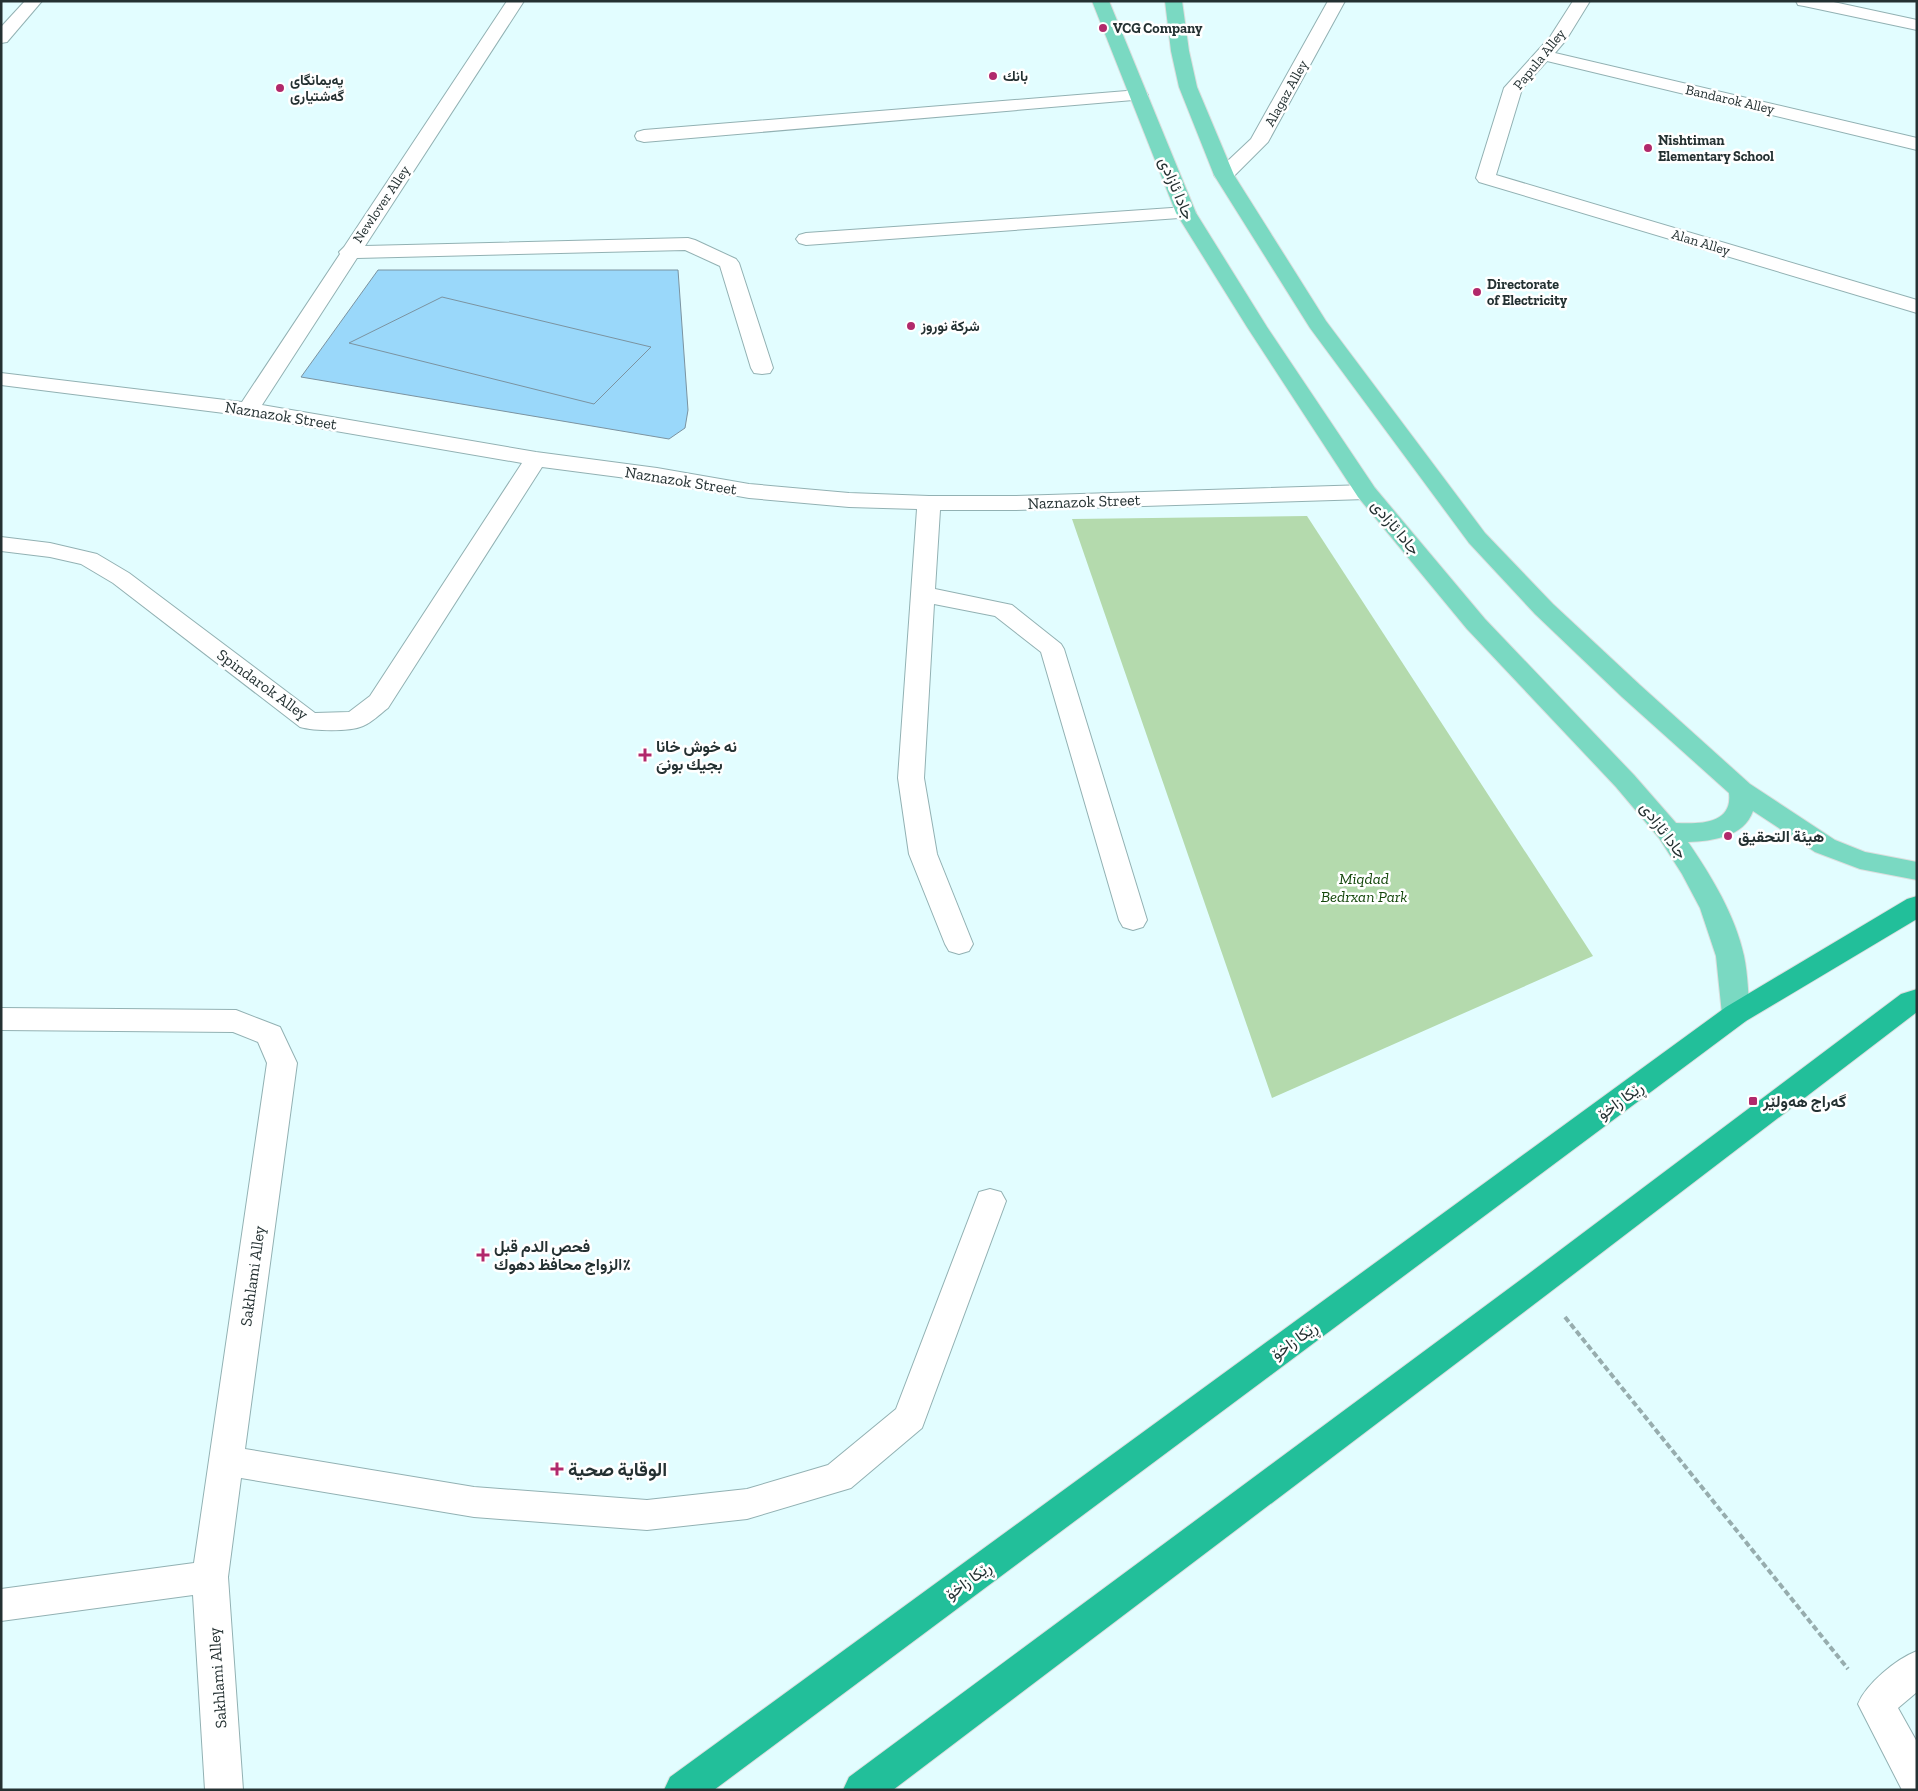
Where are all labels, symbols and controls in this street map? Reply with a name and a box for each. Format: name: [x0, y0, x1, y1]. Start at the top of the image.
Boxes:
place label: VCG Company: [1113, 20, 1203, 37]
marker: VCG Company: [1097, 22, 1109, 34]
street label: Papula Alley: [1510, 25, 1570, 93]
street label: Alagaz Alley: [1261, 56, 1312, 129]
place label: بانك: [1003, 68, 1028, 85]
marker: بانك: [987, 70, 999, 82]
place label: پەیمانگای گەشتیاری: [290, 72, 344, 105]
street label: Bandarok Alley: [1684, 81, 1777, 118]
marker: پەیمانگای گەشتیاری: [274, 82, 286, 94]
place label: Nishtiman Elementary School: [1658, 132, 1774, 165]
marker: Nishtiman Elementary School: [1642, 142, 1654, 154]
street label: جادا ئازادی: [1154, 154, 1198, 223]
street label: Newlover Alley: [349, 162, 414, 246]
street label: Alan Alley: [1670, 226, 1733, 260]
place label: Directorate of Electricity: [1487, 276, 1568, 309]
marker: Directorate of Electricity: [1471, 286, 1483, 298]
place label: شركة نوروز: [920, 318, 980, 335]
marker: شركة نوروز: [905, 320, 917, 332]
street label: Naznazok Street: [224, 397, 338, 434]
street label: Naznazok Street: [624, 462, 738, 499]
street label: Naznazok Street: [1027, 490, 1141, 513]
street label: جادا ئازادی: [1366, 496, 1424, 560]
street label: Spindarok Alley: [213, 645, 313, 724]
place label: نه خوش خانا بجيك بونىَ: [656, 737, 737, 775]
marker: نه خوش خانا بجيك بونىَ: [638, 748, 652, 762]
street label: جادا ئازادی: [1635, 798, 1691, 863]
place label: هيئة التحقيق: [1738, 827, 1824, 846]
marker: هيئة التحقيق: [1722, 830, 1734, 842]
park label: Miqdad Bedrxan Park: [1321, 869, 1407, 906]
street label: ڕێکا زاخۆ: [1594, 1077, 1649, 1126]
place label: گەراج هەولێر: [1762, 1092, 1846, 1112]
marker: گەراج هەولێر: [1747, 1095, 1759, 1107]
street label: Sakhlami Alley: [236, 1224, 269, 1328]
place label: فحص الدم قبل الزواج محافظ دهوك٪: [494, 1237, 631, 1275]
marker: فحص الدم قبل الزواج محافظ دهوك٪: [476, 1248, 490, 1262]
street label: ڕێکا زاخۆ: [1268, 1317, 1323, 1366]
place label: الوقایة صحیة: [568, 1458, 667, 1482]
marker: الوقایة صحیة: [550, 1462, 564, 1476]
street label: ڕێکا زاخۆ: [942, 1557, 997, 1606]
street label: Sakhlami Alley: [204, 1626, 231, 1729]

